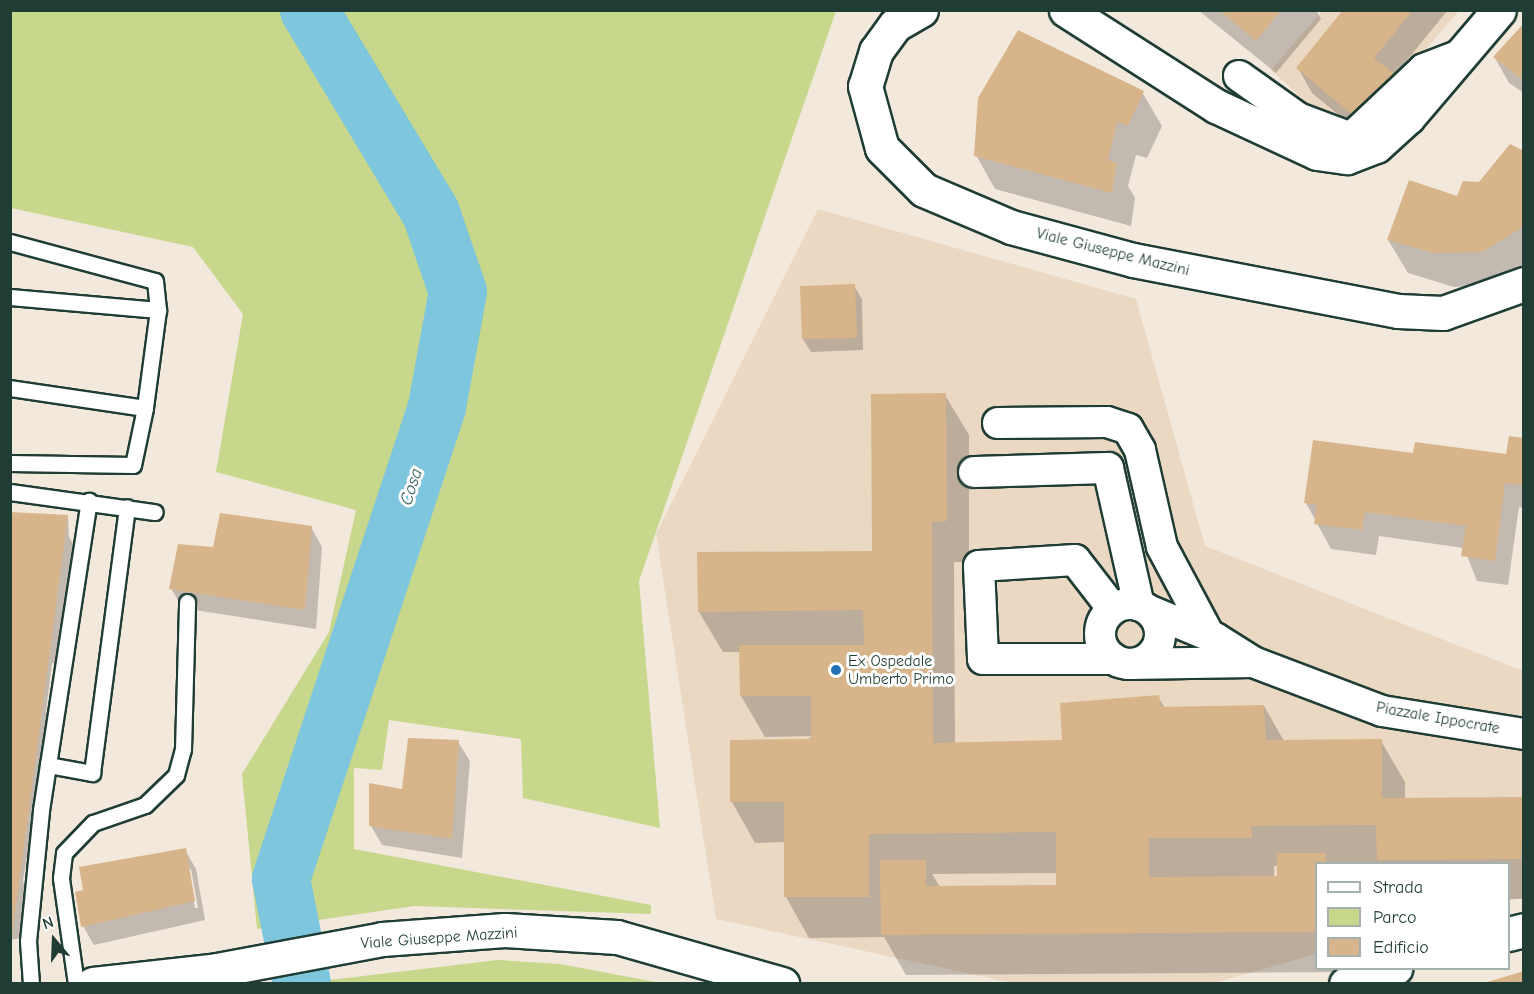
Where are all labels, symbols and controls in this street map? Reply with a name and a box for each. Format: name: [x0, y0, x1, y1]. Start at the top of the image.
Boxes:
street label: Viale Giuseppe Mazzini: [1034, 224, 1192, 280]
water label: Cosa: [396, 466, 428, 508]
place label: Ex Ospedale Umberto Primo: [848, 651, 954, 689]
marker: Ex Ospedale Umberto Primo: [829, 663, 843, 677]
street label: Piazzale Ippocrate: [1375, 698, 1501, 738]
legend: [1315, 862, 1510, 970]
text: Strada: [1373, 877, 1423, 898]
text: Parco: [1373, 907, 1416, 928]
north arrow: [24, 910, 84, 970]
text: N: [40, 913, 56, 933]
street label: Viale Giuseppe Mazzini: [360, 923, 518, 953]
text: Edificio: [1373, 937, 1429, 958]

